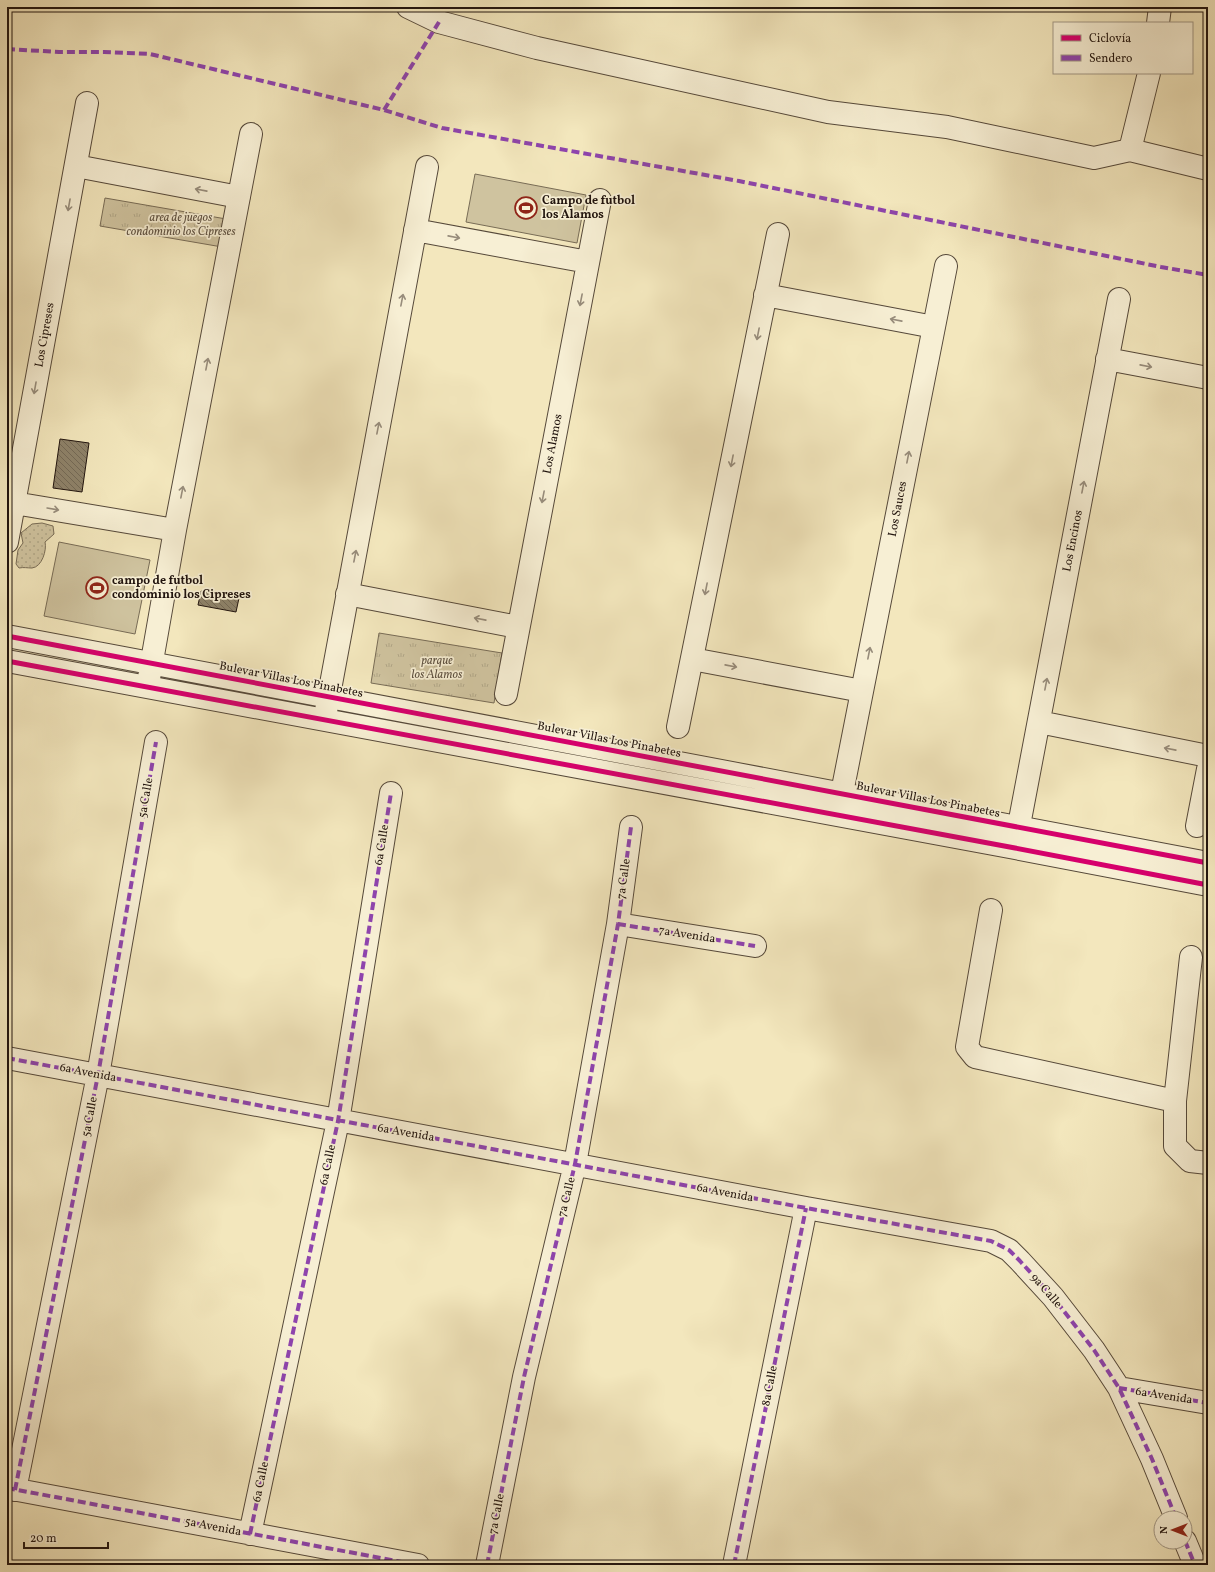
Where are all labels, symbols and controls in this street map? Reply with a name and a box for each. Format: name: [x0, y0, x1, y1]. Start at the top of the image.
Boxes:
legend: [1053, 22, 1193, 74]
text: Ciclovía: [1089, 31, 1131, 47]
text: Sendero: [1089, 51, 1132, 67]
one-way arrow: [195, 185, 208, 193]
place label: Campo de futbol los Alamos: [542, 193, 635, 223]
sports icon: Campo de futbol los Alamos: [513, 195, 539, 221]
one-way arrow: [64, 198, 72, 211]
park label: area de juegos condominio los Cipreses: [126, 210, 236, 240]
one-way arrow: [447, 233, 460, 241]
one-way arrow: [577, 293, 585, 306]
one-way arrow: [399, 294, 407, 307]
street label: Los Cipreses: [31, 301, 59, 369]
one-way arrow: [889, 315, 902, 323]
one-way arrow: [753, 327, 761, 340]
one-way arrow: [203, 358, 211, 371]
one-way arrow: [1139, 363, 1152, 371]
one-way arrow: [31, 381, 39, 394]
street label: Los Alamos: [539, 413, 567, 475]
one-way arrow: [375, 422, 383, 435]
one-way arrow: [905, 450, 913, 463]
one-way arrow: [728, 454, 736, 467]
street label: Los Sauces: [885, 480, 911, 538]
one-way arrow: [1080, 481, 1088, 494]
one-way arrow: [179, 486, 187, 499]
one-way arrow: [539, 490, 547, 503]
one-way arrow: [46, 506, 59, 514]
street label: Los Encinos: [1059, 509, 1087, 573]
one-way arrow: [351, 550, 359, 563]
place label: campo de futbol condominio los Cipreses: [112, 573, 251, 603]
sports icon: campo de futbol condominio los Cipreses: [84, 575, 110, 601]
one-way arrow: [702, 582, 710, 595]
one-way arrow: [474, 615, 487, 623]
one-way arrow: [866, 647, 874, 660]
park label: parque los Alamos: [412, 653, 463, 683]
street label: Bulevar Villas Los Pinabetes: [218, 658, 364, 702]
one-way arrow: [724, 663, 737, 671]
one-way arrow: [1043, 678, 1051, 691]
street label: Bulevar Villas Los Pinabetes: [536, 718, 682, 762]
one-way arrow: [1164, 744, 1177, 752]
street label: 5a Calle: [135, 776, 157, 819]
street label: Bulevar Villas Los Pinabetes: [855, 778, 1001, 822]
street label: 6a Calle: [371, 823, 393, 867]
street label: 7a Calle: [613, 857, 635, 900]
street label: 7a Avenida: [657, 923, 717, 947]
street label: 6a Avenida: [58, 1060, 118, 1086]
street label: 5a Calle: [78, 1095, 102, 1139]
street label: 6a Avenida: [376, 1120, 436, 1146]
street label: 6a Calle: [316, 1143, 340, 1187]
street label: 7a Calle: [554, 1175, 580, 1219]
street label: 6a Avenida: [695, 1180, 755, 1206]
street label: 9a Calle: [1026, 1270, 1066, 1312]
street label: 8a Calle: [758, 1364, 782, 1408]
street label: 6a Avenida: [1134, 1384, 1194, 1408]
street label: 6a Calle: [249, 1460, 273, 1504]
street label: 7a Calle: [485, 1492, 509, 1536]
north arrow: [1153, 1510, 1193, 1550]
street label: 5a Avenida: [183, 1514, 243, 1540]
scale bar: [24, 1524, 108, 1550]
text: N: [1157, 1526, 1172, 1534]
text: 20 m: [30, 1531, 57, 1547]

